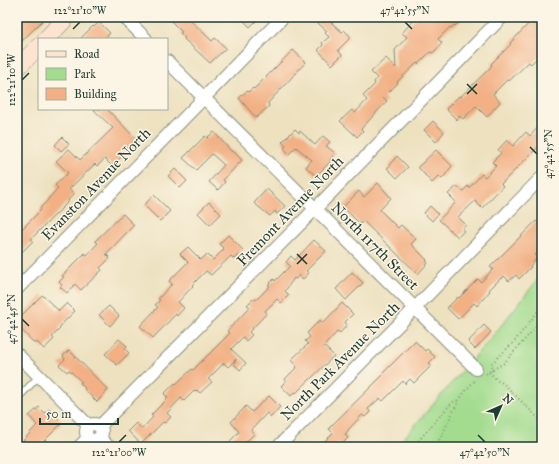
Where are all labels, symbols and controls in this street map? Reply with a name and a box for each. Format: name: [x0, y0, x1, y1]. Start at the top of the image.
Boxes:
text: 122°21'10"W: [54, 5, 107, 17]
text: 47°42'55"N: [380, 5, 430, 17]
legend: [38, 38, 168, 110]
text: Road: [74, 47, 100, 61]
text: 122°21'10"W: [6, 53, 18, 106]
text: Park: [74, 67, 96, 81]
text: Building: [74, 87, 117, 102]
street label: Evanston Avenue North: [38, 124, 155, 244]
text: 47°42'55"N: [543, 129, 555, 179]
street label: Fremont Avenue North: [233, 152, 348, 270]
street label: North 117th Street: [327, 198, 423, 294]
text: 47°42'45"N: [6, 293, 18, 344]
street label: North Park Avenue North: [277, 297, 404, 424]
north arrow: [481, 386, 521, 426]
text: N: [500, 391, 516, 408]
scale bar: [40, 400, 118, 426]
text: 50 m: [46, 407, 71, 421]
text: 122°21'00"W: [92, 447, 147, 459]
text: 47°42'50"N: [460, 447, 511, 459]

